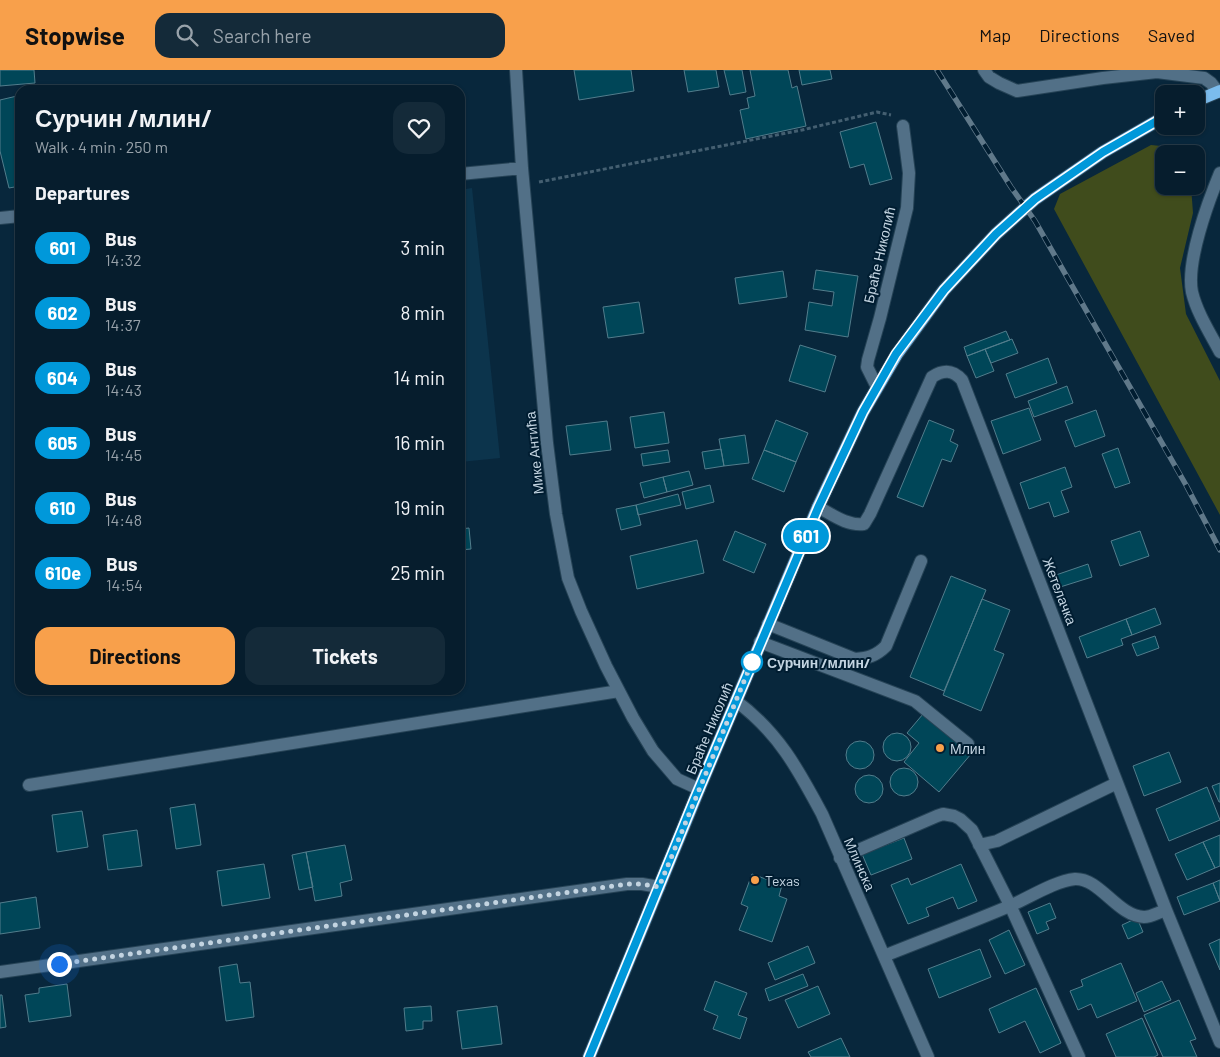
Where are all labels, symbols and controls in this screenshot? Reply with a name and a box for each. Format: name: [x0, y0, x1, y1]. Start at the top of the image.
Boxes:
search box: [155, 13, 505, 58]
text: Stopwise: [25, 21, 125, 50]
icon: search: [173, 21, 201, 49]
text: Search here: [213, 24, 312, 47]
text: Map: [979, 24, 1011, 46]
text: Directions: [1039, 24, 1120, 46]
text: Saved: [1148, 24, 1195, 46]
map controls: [1155, 85, 1205, 195]
button: +: [1155, 85, 1205, 135]
button: heart: [393, 102, 445, 154]
text: Сурчин /млин/: [35, 103, 212, 132]
text: Walk · 4 min · 250 m: [35, 137, 168, 156]
button: −: [1155, 145, 1205, 195]
text: Departures: [35, 181, 130, 204]
street label: Браће Николић: [860, 205, 898, 305]
text: Bus: [105, 227, 137, 250]
text: 3 min: [401, 236, 445, 259]
text: 601: [49, 237, 76, 259]
text: 14:32: [105, 250, 142, 269]
text: Bus: [105, 292, 137, 315]
text: 8 min: [401, 301, 445, 324]
text: 602: [47, 302, 78, 324]
text: 14:37: [105, 315, 141, 334]
text: Bus: [105, 357, 137, 380]
text: 14 min: [393, 366, 445, 389]
text: 604: [47, 367, 78, 389]
text: 14:43: [105, 380, 142, 399]
street label: Мике Антића: [521, 411, 547, 495]
text: Bus: [105, 422, 137, 445]
text: 16 min: [394, 431, 445, 454]
text: 605: [48, 432, 77, 454]
text: 14:45: [105, 445, 142, 464]
text: Bus: [105, 487, 137, 510]
text: 19 min: [394, 496, 445, 519]
text: 610: [49, 497, 76, 519]
text: 14:48: [105, 510, 142, 529]
line badge: 601: [777, 520, 835, 552]
text: 601: [793, 525, 819, 547]
text: Bus: [106, 552, 138, 575]
street label: Жетелачка: [1039, 555, 1081, 627]
text: 25 min: [390, 561, 445, 584]
text: 610e: [45, 562, 81, 584]
text: 14:54: [106, 575, 143, 594]
button: Directions: [35, 627, 235, 685]
button: Tickets: [245, 627, 445, 685]
marker: Сурчин /млин/: [741, 651, 763, 673]
place label: Сурчин /млин/: [767, 654, 870, 671]
street label: Браће Николић: [682, 679, 736, 777]
place label: Млин: [950, 740, 985, 757]
marker: Млин: [934, 742, 946, 754]
street label: Млинска: [841, 835, 879, 894]
place label: Texas: [765, 872, 800, 889]
marker: Texas: [749, 874, 761, 886]
your location: [47, 952, 72, 977]

